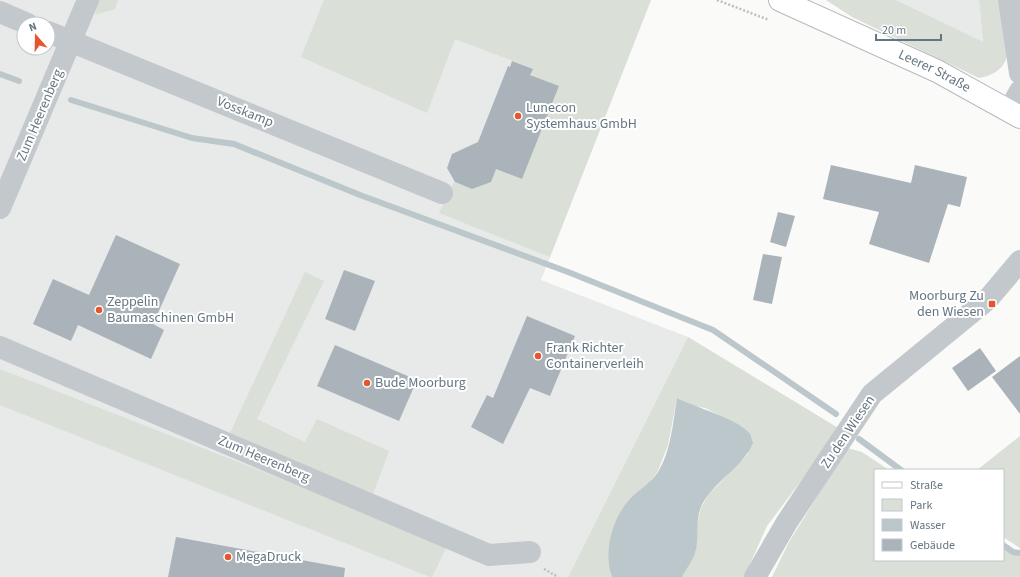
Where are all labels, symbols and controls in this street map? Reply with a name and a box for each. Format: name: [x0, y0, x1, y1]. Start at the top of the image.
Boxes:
north arrow: [16, 16, 56, 56]
scale bar: [876, 16, 941, 42]
text: N: [27, 19, 39, 35]
text: 20 m: [882, 22, 906, 39]
street label: Leerer Straße: [895, 45, 974, 98]
street label: Zum Heerenberg: [12, 66, 68, 164]
street label: Vosskamp: [214, 92, 277, 133]
place label: Lunecon Systemhaus GmbH: [526, 98, 637, 134]
marker: Lunecon Systemhaus GmbH: [513, 111, 523, 121]
place label: Moorburg Zu den Wiesen: [909, 286, 984, 322]
place label: Zeppelin Baumaschinen GmbH: [107, 292, 234, 328]
marker: Moorburg Zu den Wiesen: [987, 299, 997, 309]
marker: Zeppelin Baumaschinen GmbH: [94, 305, 104, 315]
place label: Frank Richter Containerverleih: [546, 338, 644, 374]
marker: Frank Richter Containerverleih: [533, 351, 543, 361]
place label: Bude Moorburg: [375, 373, 466, 393]
marker: Bude Moorburg: [362, 378, 372, 388]
street label: Zu den Wiesen: [816, 391, 880, 473]
street label: Zum Heerenberg: [215, 431, 313, 487]
legend: [874, 469, 1004, 561]
text: Straße: [910, 477, 943, 494]
text: Park: [910, 497, 932, 514]
text: Wasser: [910, 517, 946, 534]
text: Gebäude: [910, 537, 955, 554]
place label: MegaDruck: [236, 547, 301, 567]
marker: MegaDruck: [223, 552, 233, 562]

